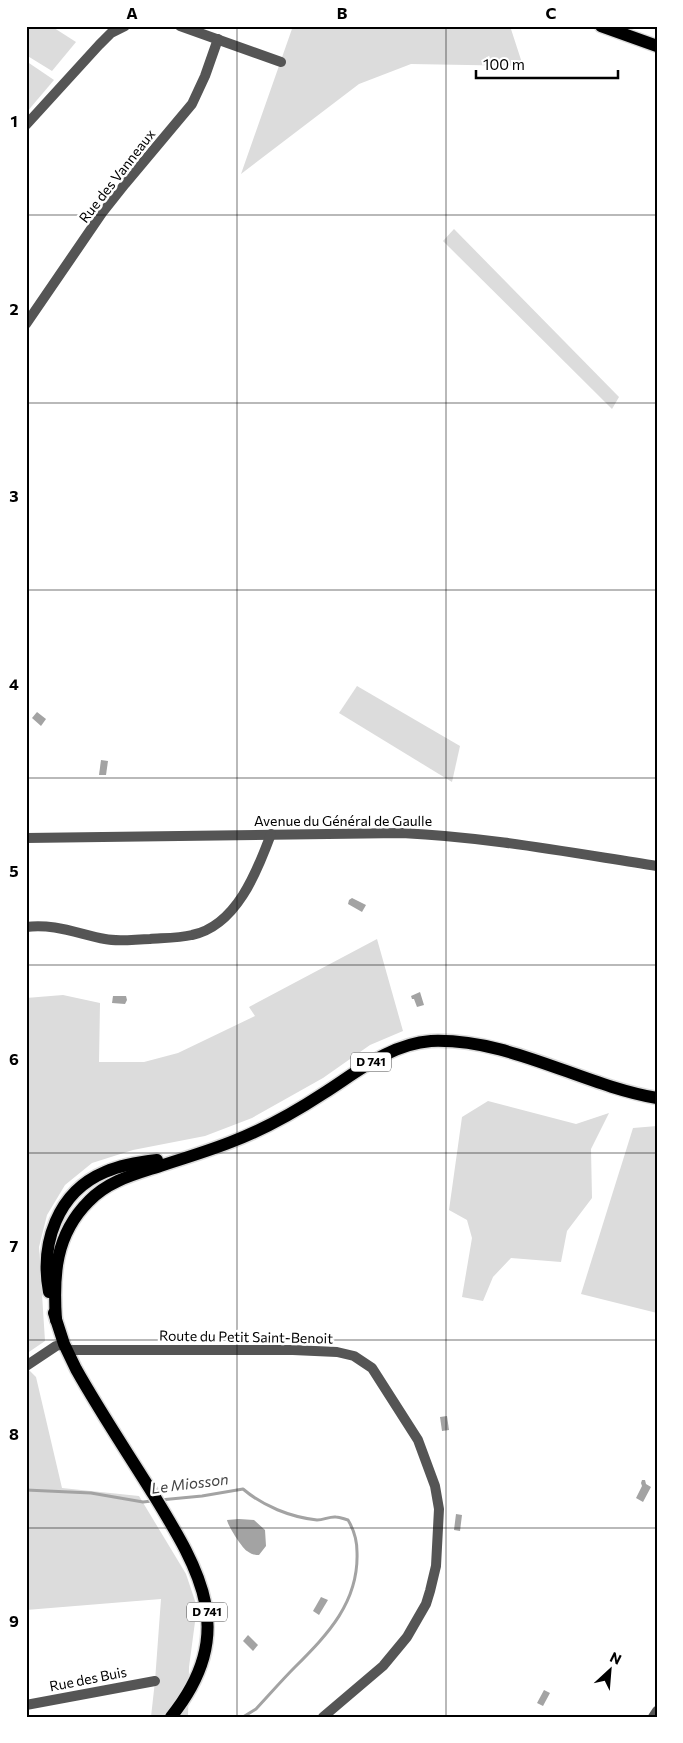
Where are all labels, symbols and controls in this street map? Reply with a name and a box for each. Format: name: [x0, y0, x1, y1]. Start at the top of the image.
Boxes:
text: A: [126, 3, 138, 22]
text: B: [337, 3, 348, 22]
text: C: [546, 3, 557, 22]
scale bar: [476, 48, 618, 80]
text: 100 m: [483, 55, 525, 73]
text: 1: [10, 111, 18, 130]
street label: Rue des Vanneaux: [75, 125, 159, 226]
text: 2: [9, 299, 19, 318]
text: 3: [9, 486, 19, 505]
text: 4: [9, 674, 19, 693]
street label: Avenue du Général de Gaulle: [254, 812, 432, 829]
text: 5: [9, 861, 19, 880]
text: 6: [9, 1049, 19, 1068]
road number: D 741: [351, 1052, 391, 1072]
text: 7: [10, 1236, 19, 1255]
street label: Route du Petit Saint-Benoit: [159, 1326, 333, 1347]
text: 8: [9, 1424, 19, 1443]
water label: Le Miosson: [150, 1469, 229, 1497]
road number: D 741: [187, 1602, 227, 1621]
text: 9: [9, 1611, 19, 1630]
north arrow: [586, 1646, 636, 1696]
text: N: [607, 1648, 624, 1668]
street label: Rue des Buis: [48, 1663, 128, 1694]

